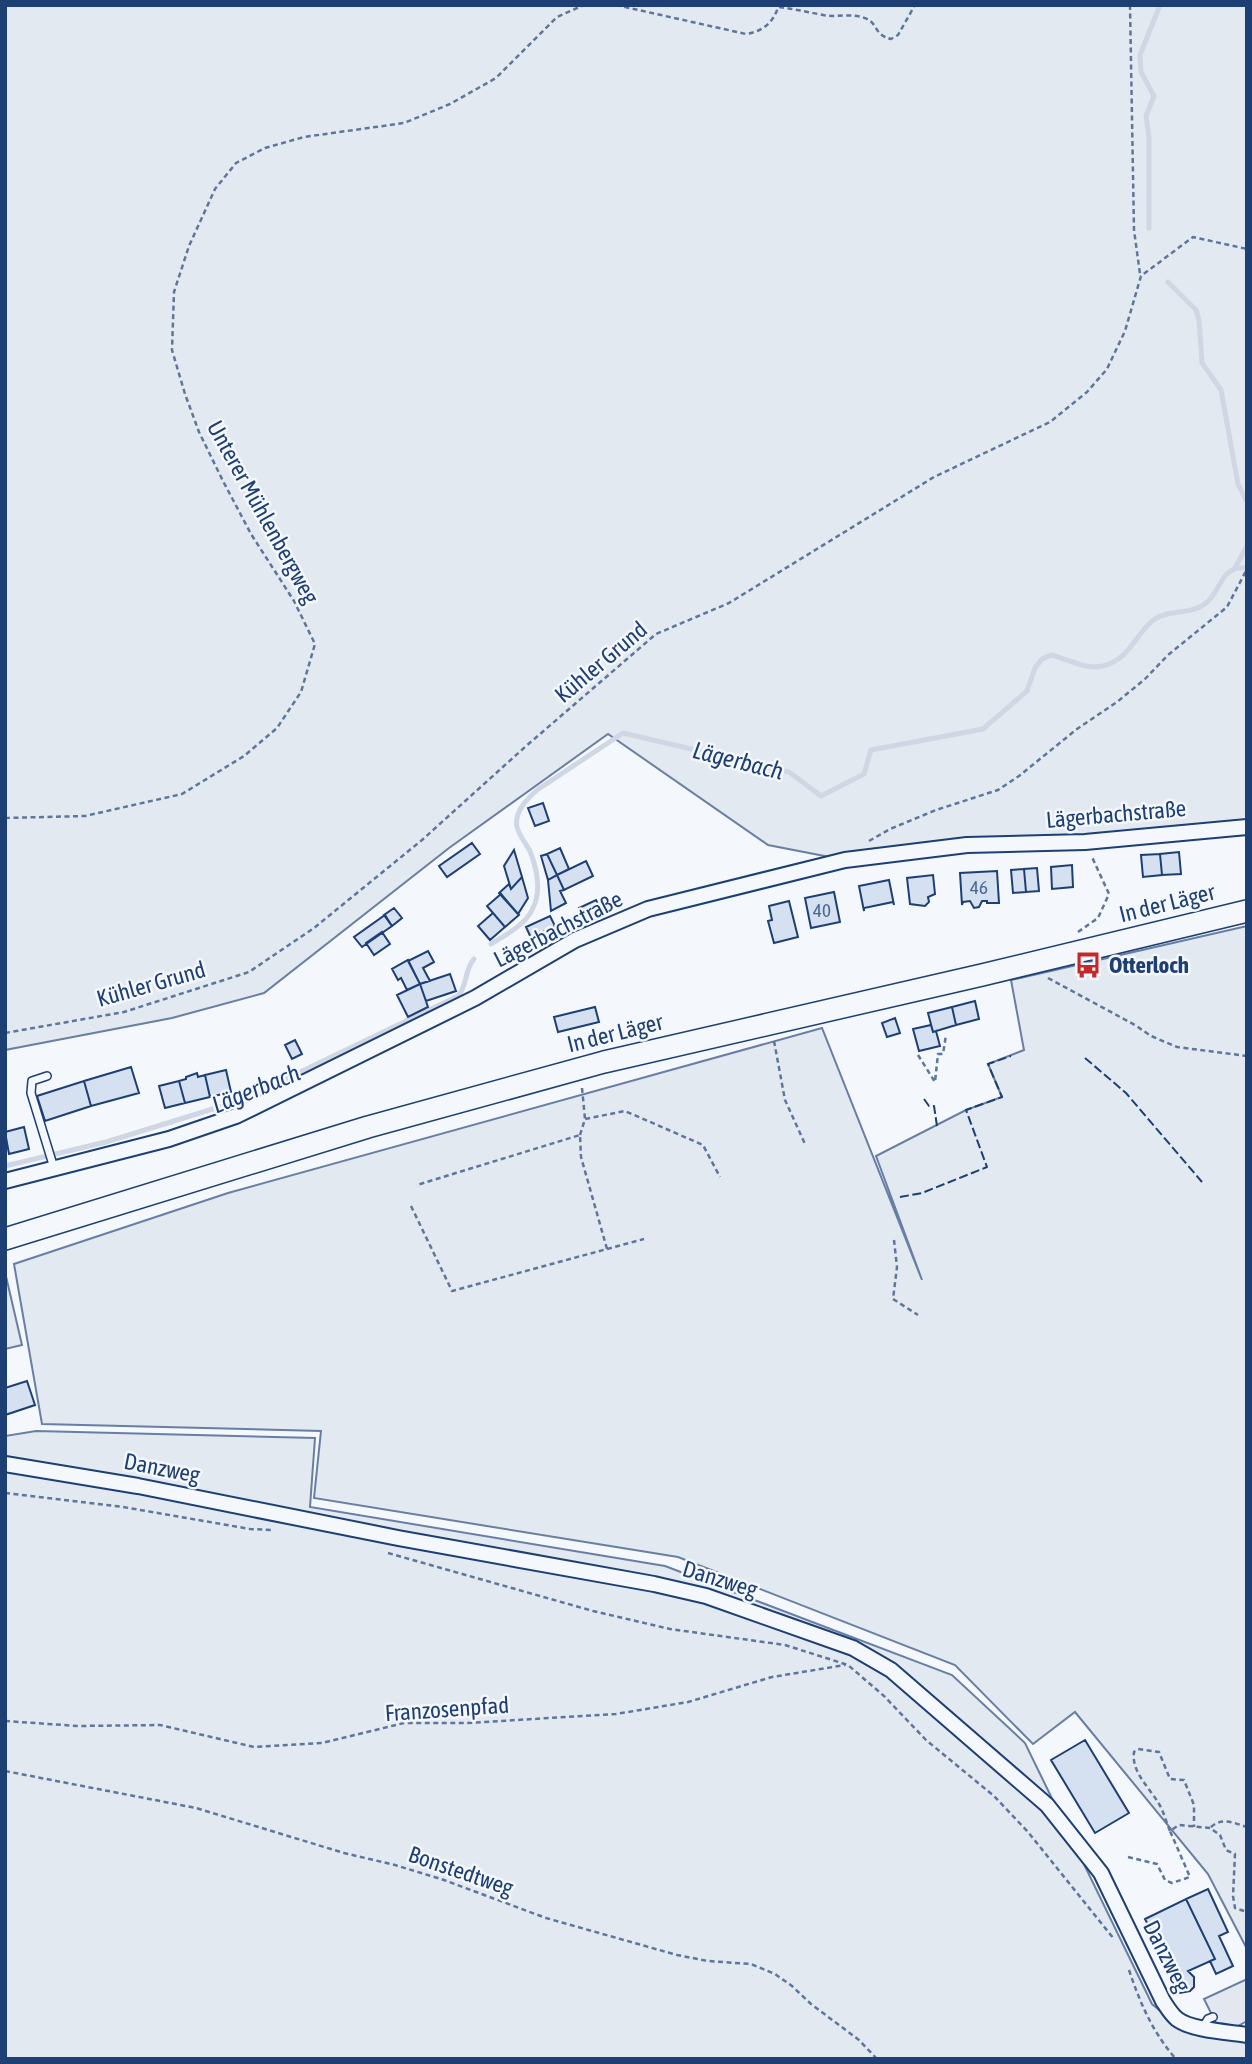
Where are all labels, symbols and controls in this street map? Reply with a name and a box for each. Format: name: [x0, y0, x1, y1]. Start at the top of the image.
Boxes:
street label: Unterer Mühlenbergweg: [202, 416, 324, 608]
street label: Kühler Grund: [550, 616, 652, 708]
water label: Lägerbach: [690, 736, 787, 785]
street label: Lägerbachstraße: [1045, 795, 1187, 833]
house number: 46: [970, 876, 988, 898]
street label: In der Läger: [1116, 878, 1219, 927]
street label: Lägerbachstraße: [489, 886, 627, 972]
house number: 40: [813, 899, 831, 921]
bus stop icon: Otterloch: [1073, 950, 1103, 980]
place label: Otterloch: [1109, 952, 1189, 978]
street label: Kühler Grund: [94, 956, 208, 1012]
street label: In der Läger: [564, 1008, 667, 1057]
water label: Lägerbach: [208, 1059, 304, 1118]
street label: Danzweg: [122, 1448, 202, 1488]
street label: Danzweg: [679, 1555, 761, 1603]
street label: Franzosenpfad: [384, 1692, 510, 1726]
street label: Bonstedtweg: [405, 1841, 517, 1901]
street label: Danzweg: [1138, 1916, 1196, 1996]

